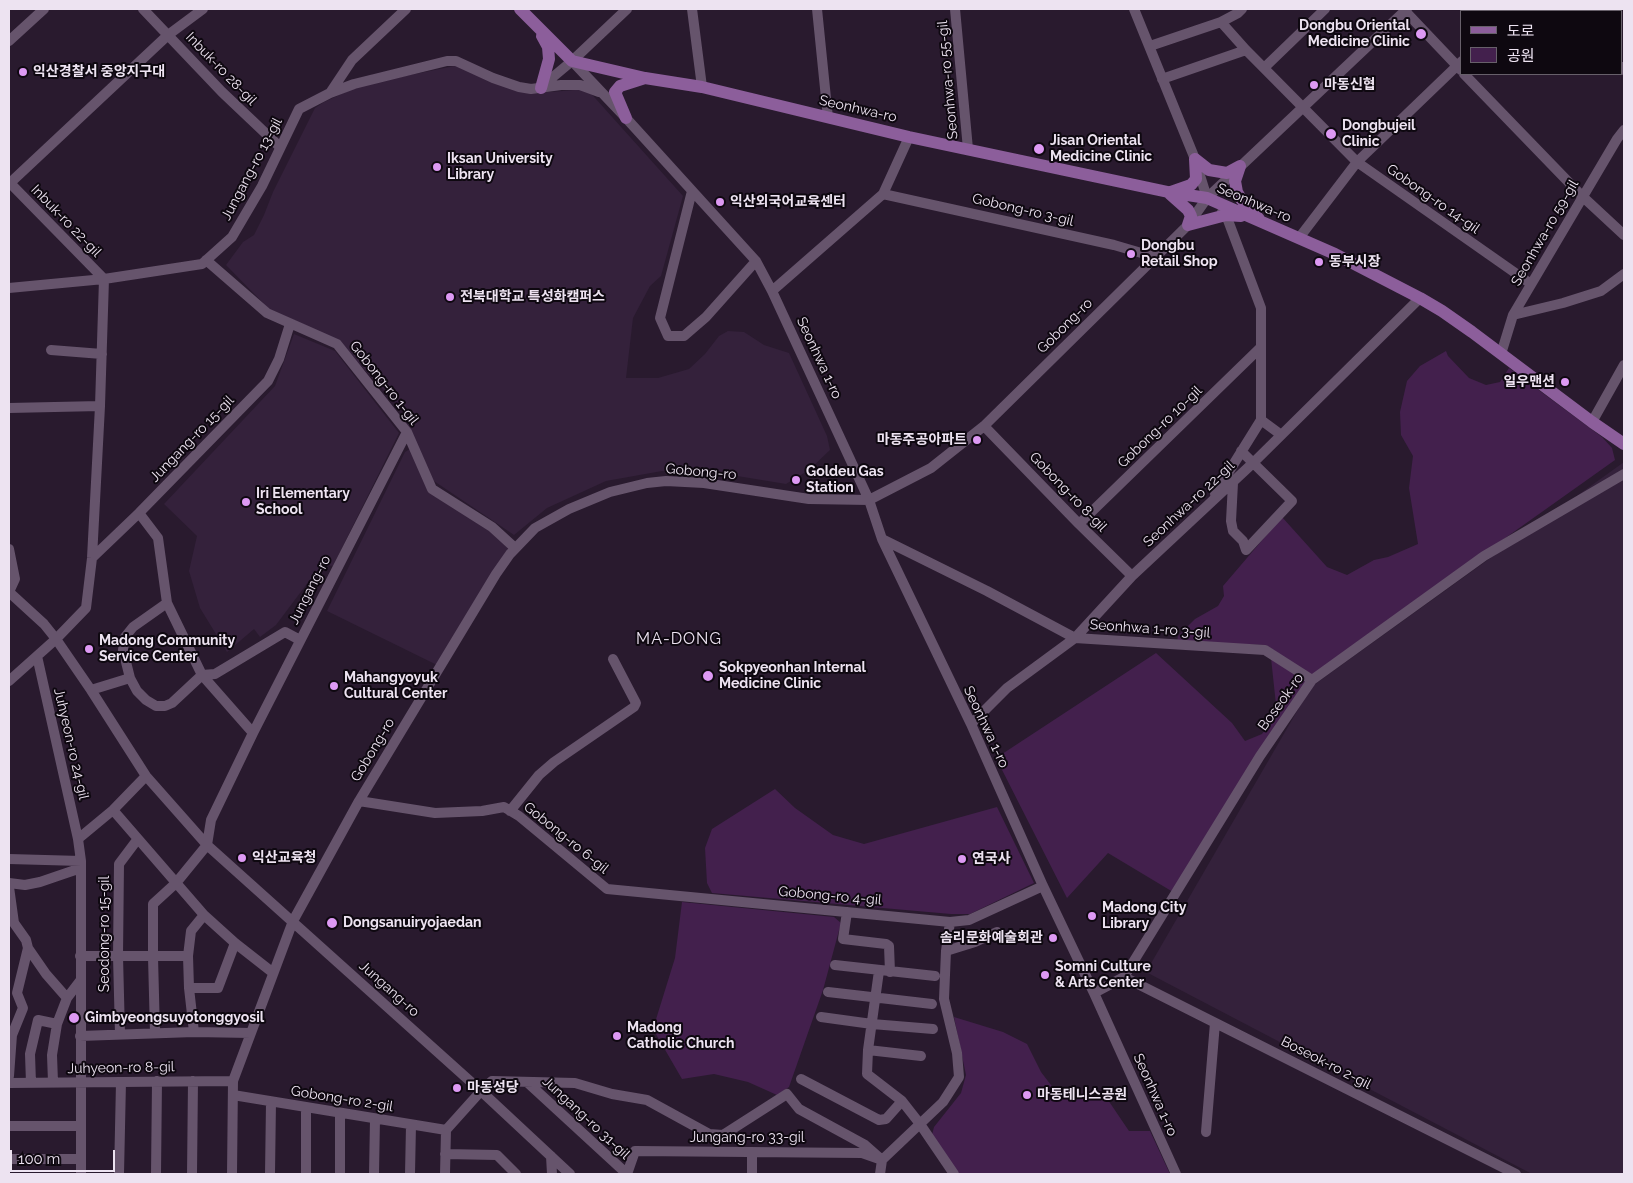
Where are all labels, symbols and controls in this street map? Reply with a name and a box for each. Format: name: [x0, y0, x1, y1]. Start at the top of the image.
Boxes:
legend: [1460, 10, 1623, 75]
place label: Dongbu Oriental Medicine Clinic: [1299, 18, 1410, 50]
street label: Seonhwa-ro 55-gil: [934, 20, 962, 140]
text: 도로: [1507, 22, 1535, 40]
marker: Dongbu Oriental Medicine Clinic: [1414, 27, 1428, 41]
street label: Inbuk-ro 28-gil: [182, 29, 260, 109]
text: 공원: [1507, 47, 1535, 65]
place label: 익산경찰서 중앙지구대: [33, 64, 165, 80]
marker: 익산경찰서 중앙지구대: [17, 66, 29, 78]
place label: 마동신협: [1324, 77, 1376, 93]
marker: 마동신협: [1308, 79, 1320, 91]
street label: Seonhwa-ro: [818, 92, 898, 126]
street label: Jungang-ro 13-gil: [218, 115, 286, 223]
place label: Dongbujeil Clinic: [1342, 118, 1415, 150]
marker: Dongbujeil Clinic: [1324, 127, 1338, 141]
place label: Jisan Oriental Medicine Clinic: [1050, 133, 1152, 166]
marker: Jisan Oriental Medicine Clinic: [1032, 142, 1046, 156]
place label: Iksan University Library: [447, 151, 553, 184]
marker: Iksan University Library: [431, 161, 443, 173]
street label: Gobong-ro 14-gil: [1383, 161, 1483, 237]
street label: Seonhwa-ro 59-gil: [1508, 177, 1582, 289]
street label: Seonhwa-ro: [1214, 180, 1294, 226]
street label: Inbuk-ro 22-gil: [27, 181, 105, 261]
street label: Gobong-ro 3-gil: [971, 190, 1075, 230]
place label: 익산외국어교육센터: [730, 194, 846, 210]
marker: 익산외국어교육센터: [714, 196, 726, 208]
place label: Dongbu Retail Shop: [1141, 238, 1218, 270]
marker: Dongbu Retail Shop: [1125, 248, 1137, 260]
place label: 동부시장: [1329, 254, 1381, 270]
marker: 동부시장: [1313, 256, 1325, 268]
place label: 전북대학교 특성화캠퍼스: [460, 289, 605, 305]
marker: 전북대학교 특성화캠퍼스: [444, 291, 456, 303]
street label: Gobong-ro: [1034, 295, 1096, 357]
street label: Seonhwa 1-ro: [793, 314, 845, 402]
street label: Gobong-ro 1-gil: [346, 338, 422, 428]
place label: 일우맨션: [1503, 374, 1555, 390]
marker: 일우맨션: [1559, 376, 1571, 388]
street label: Gobong-ro 10-gil: [1114, 383, 1206, 471]
street label: Jungang-ro 15-gil: [146, 392, 238, 486]
place label: 마동주공아파트: [877, 432, 967, 448]
marker: 마동주공아파트: [971, 434, 983, 446]
street label: Gobong-ro 8-gil: [1026, 449, 1110, 535]
street label: Seonhwa-ro 22-gil: [1140, 457, 1238, 551]
street label: Gobong-ro: [665, 461, 737, 483]
place label: Goldeu Gas Station: [806, 464, 884, 497]
marker: Goldeu Gas Station: [790, 474, 802, 486]
place label: Iri Elementary School: [256, 486, 350, 518]
marker: Iri Elementary School: [240, 496, 252, 508]
street label: Jungang-ro: [285, 553, 335, 627]
street label: Seonhwa 1-ro 3-gil: [1089, 616, 1211, 642]
district label: MA-DONG: [635, 629, 723, 649]
place label: Madong Community Service Center: [99, 633, 235, 666]
marker: Madong Community Service Center: [83, 643, 95, 655]
place label: Sokpyeonhan Internal Medicine Clinic: [719, 660, 866, 692]
marker: Sokpyeonhan Internal Medicine Clinic: [701, 669, 715, 683]
place label: Mahangyoyuk Cultural Center: [344, 670, 447, 702]
street label: Boseok-ro: [1255, 670, 1307, 734]
marker: Mahangyoyuk Cultural Center: [328, 680, 340, 692]
street label: Seonhwa 1-ro: [960, 683, 1012, 771]
street label: Juhyeon-ro 24-gil: [50, 687, 92, 801]
street label: Gobong-ro: [347, 715, 399, 785]
street label: Gobong-ro 6-gil: [520, 799, 612, 877]
place label: 익산교육청: [252, 850, 316, 866]
place label: 연국사: [972, 851, 1011, 867]
marker: 익산교육청: [236, 852, 248, 864]
marker: 연국사: [956, 853, 968, 865]
street label: Seodong-ro 15-gil: [97, 876, 113, 992]
street label: Gobong-ro 4-gil: [778, 883, 882, 909]
place label: Madong City Library: [1102, 900, 1186, 932]
marker: Madong City Library: [1086, 910, 1098, 922]
place label: Dongsanuiryojaedan: [343, 915, 481, 931]
marker: Dongsanuiryojaedan: [325, 916, 339, 930]
place label: 솜리문화예술회관: [940, 930, 1043, 946]
marker: 솜리문화예술회관: [1047, 932, 1059, 944]
street label: Jungang-ro: [355, 958, 423, 1020]
place label: Somni Culture & Arts Center: [1055, 959, 1151, 992]
marker: Somni Culture & Arts Center: [1039, 969, 1051, 981]
place label: Gimbyeongsuyotonggyosil: [85, 1010, 264, 1026]
marker: Gimbyeongsuyotonggyosil: [67, 1011, 81, 1025]
place label: Madong Catholic Church: [627, 1020, 735, 1052]
marker: Madong Catholic Church: [611, 1030, 623, 1042]
street label: Boseok-ro 2-gil: [1278, 1033, 1374, 1093]
street label: Seonhwa 1-ro: [1129, 1051, 1181, 1139]
street label: Juhyeon-ro 8-gil: [67, 1059, 175, 1077]
street label: Jungang-ro 31-gil: [539, 1073, 633, 1163]
place label: 마동성당: [467, 1080, 519, 1096]
marker: 마동성당: [451, 1082, 463, 1094]
street label: Gobong-ro 2-gil: [290, 1083, 394, 1115]
place label: 마동테니스공원: [1037, 1087, 1127, 1103]
marker: 마동테니스공원: [1021, 1089, 1033, 1101]
street label: Jungang-ro 33-gil: [689, 1130, 805, 1146]
scale bar: [12, 1140, 118, 1172]
text: 100 m: [18, 1150, 60, 1168]

